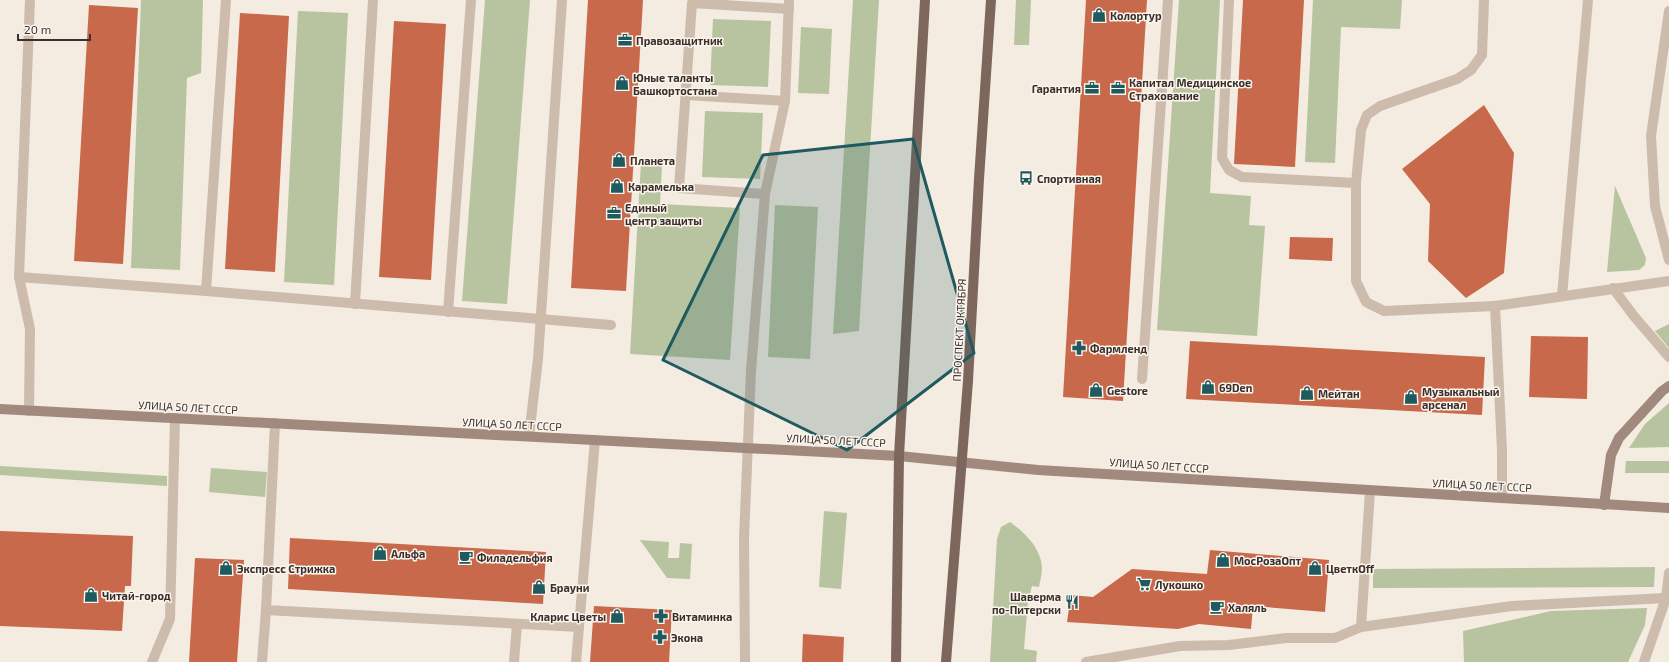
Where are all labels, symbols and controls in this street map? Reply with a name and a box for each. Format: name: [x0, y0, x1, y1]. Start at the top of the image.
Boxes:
shop icon: Колортур: [1091, 7, 1107, 23]
place label: Колортур: [1110, 9, 1162, 22]
scale bar: [18, 16, 90, 42]
text: 20 m: [24, 22, 51, 36]
office icon: Правозащитник: [617, 32, 633, 48]
place label: Правозащитник: [636, 34, 723, 47]
place label: Юные таланты Башкортостана: [633, 71, 717, 97]
shop icon: Юные таланты Башкортостана: [614, 75, 630, 91]
place label: Капитал Медицинское Страхование: [1129, 76, 1251, 102]
office icon: Гарантия: [1084, 80, 1100, 96]
office icon: Капитал Медицинское Страхование: [1110, 80, 1126, 96]
place label: Гарантия: [1032, 82, 1081, 95]
shop icon: Планета: [611, 152, 627, 168]
place label: Планета: [630, 154, 675, 167]
bus stop icon: Спортивная: [1018, 170, 1034, 186]
place label: Спортивная: [1037, 172, 1101, 185]
shop icon: Карамелька: [609, 178, 625, 194]
place label: Карамелька: [628, 180, 694, 193]
place label: Единый центр защиты: [625, 201, 702, 227]
office icon: Единый центр защиты: [606, 205, 622, 221]
street label: ПРОСПЕКТ ОКТЯБРЯ: [950, 278, 968, 382]
pharmacy icon: Фармленд: [1071, 340, 1087, 356]
place label: Фармленд: [1090, 342, 1147, 355]
shop icon: 69Den: [1200, 379, 1216, 395]
place label: 69Den: [1219, 381, 1252, 394]
shop icon: Gestore: [1088, 382, 1104, 398]
place label: Gestore: [1107, 384, 1148, 397]
shop icon: Мейтан: [1299, 385, 1315, 401]
place label: Музыкальный арсенал: [1422, 385, 1500, 411]
place label: Мейтан: [1318, 387, 1360, 400]
shop icon: Музыкальный арсенал: [1403, 389, 1419, 405]
street label: УЛИЦА 50 ЛЕТ СССР: [138, 398, 238, 416]
street label: УЛИЦА 50 ЛЕТ СССР: [462, 415, 562, 433]
street label: УЛИЦА 50 ЛЕТ СССР: [786, 431, 886, 449]
street label: УЛИЦА 50 ЛЕТ СССР: [1109, 455, 1209, 475]
street label: УЛИЦА 50 ЛЕТ СССР: [1432, 476, 1532, 494]
shop icon: Альфа: [372, 545, 388, 561]
place label: Альфа: [391, 547, 425, 560]
cafe icon: Филадельфия: [458, 549, 474, 565]
place label: Филадельфия: [477, 551, 553, 564]
shop icon: МосРозаОпт: [1215, 552, 1231, 568]
place label: МосРозаОпт: [1234, 554, 1302, 567]
shop icon: Экспресс Стрижка: [218, 560, 234, 576]
shop icon: ЦветкOff: [1307, 560, 1323, 576]
place label: Экспресс Стрижка: [237, 562, 335, 575]
place label: ЦветкOff: [1326, 562, 1375, 575]
supermarket icon: Лукошко: [1136, 576, 1152, 592]
place label: Лукошко: [1155, 578, 1204, 591]
shop icon: Брауни: [531, 579, 547, 595]
place label: Брауни: [550, 581, 590, 594]
shop icon: Читай-город: [83, 587, 99, 603]
place label: Читай-город: [102, 589, 171, 602]
place label: Шаверма по-Питерски: [992, 590, 1061, 616]
restaurant icon: Шаверма по-Питерски: [1064, 594, 1080, 610]
cafe icon: Халяль: [1209, 599, 1225, 615]
place label: Халяль: [1228, 601, 1267, 614]
shop icon: Кларис Цветы: [609, 608, 625, 624]
pharmacy icon: Витаминка: [653, 608, 669, 624]
place label: Кларис Цветы: [530, 610, 606, 623]
place label: Витаминка: [672, 610, 732, 623]
pharmacy icon: Экона: [652, 629, 668, 645]
place label: Экона: [671, 631, 703, 644]

